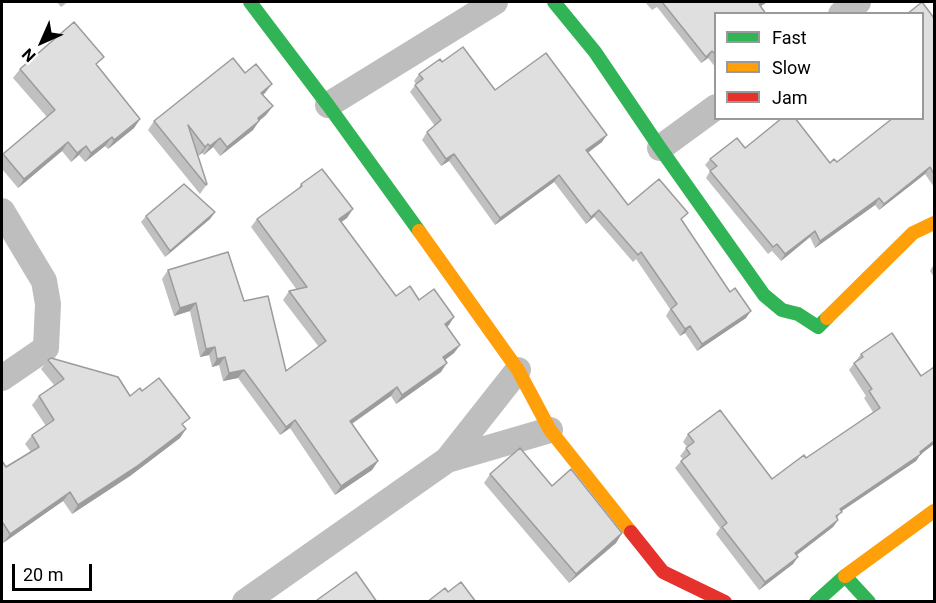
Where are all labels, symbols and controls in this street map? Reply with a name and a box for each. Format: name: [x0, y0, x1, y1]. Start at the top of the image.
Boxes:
north arrow: [12, 12, 72, 72]
legend: [714, 12, 924, 120]
text: Fast: [772, 27, 807, 48]
text: N: [18, 44, 40, 66]
text: Slow: [772, 57, 811, 78]
text: Jam: [772, 87, 808, 108]
scale bar: [15, 552, 94, 590]
text: 20 m: [23, 564, 63, 585]

